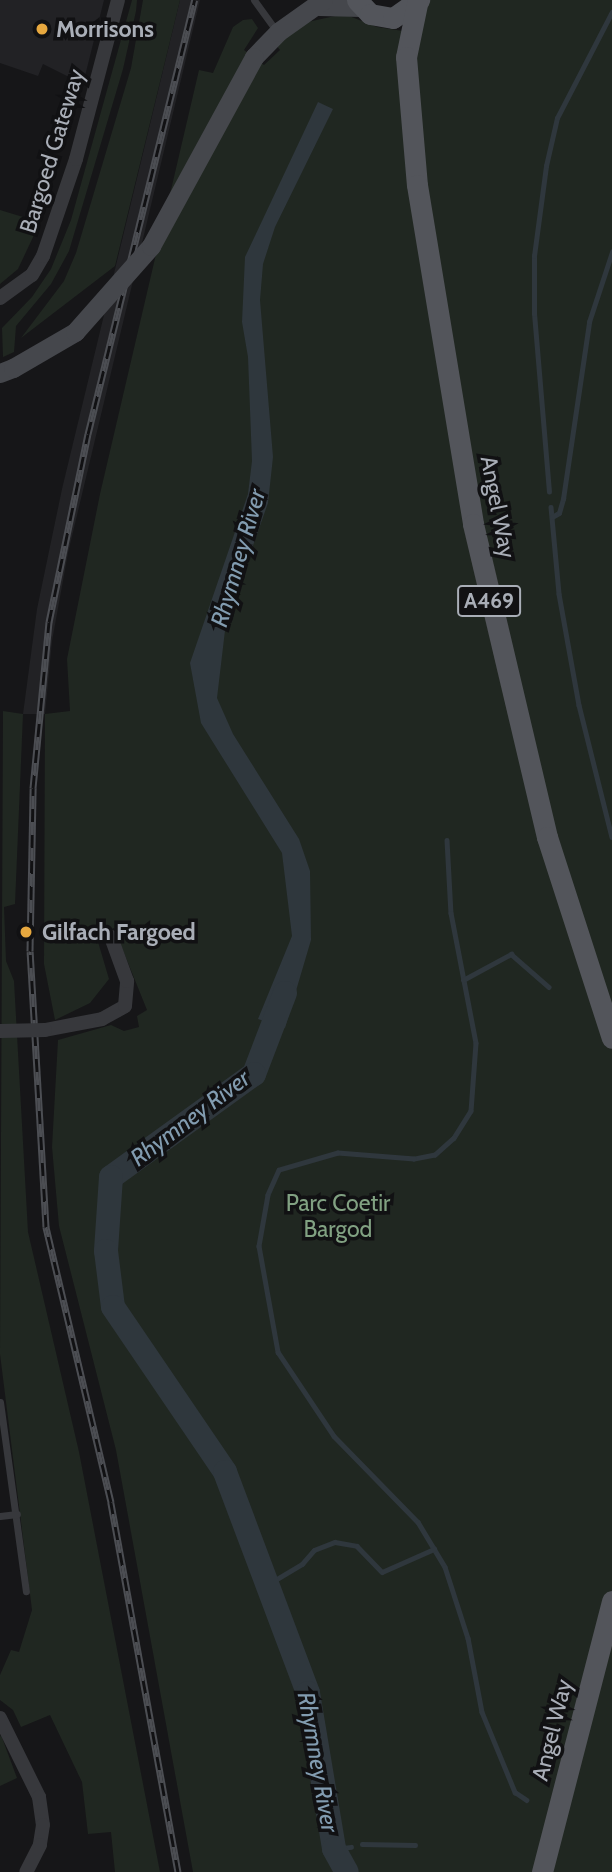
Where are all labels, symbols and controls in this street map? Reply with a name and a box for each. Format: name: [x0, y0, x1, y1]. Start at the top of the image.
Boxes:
place label: Morrisons: [56, 15, 154, 43]
marker: Morrisons: [34, 21, 50, 37]
street label: Bargoed Gateway: [14, 66, 90, 236]
street label: Angel Way: [475, 453, 521, 561]
water label: Rhymney River: [205, 486, 271, 630]
road number: A469: [456, 584, 522, 618]
place label: Gilfach Fargoed: [42, 918, 196, 946]
marker: Gilfach Fargoed: [16, 922, 36, 942]
water label: Rhymney River: [125, 1064, 255, 1172]
park label: Parc Coetir Bargod: [286, 1189, 390, 1243]
street label: Angel Way: [526, 1676, 578, 1784]
water label: Rhymney River: [291, 1690, 345, 1834]

